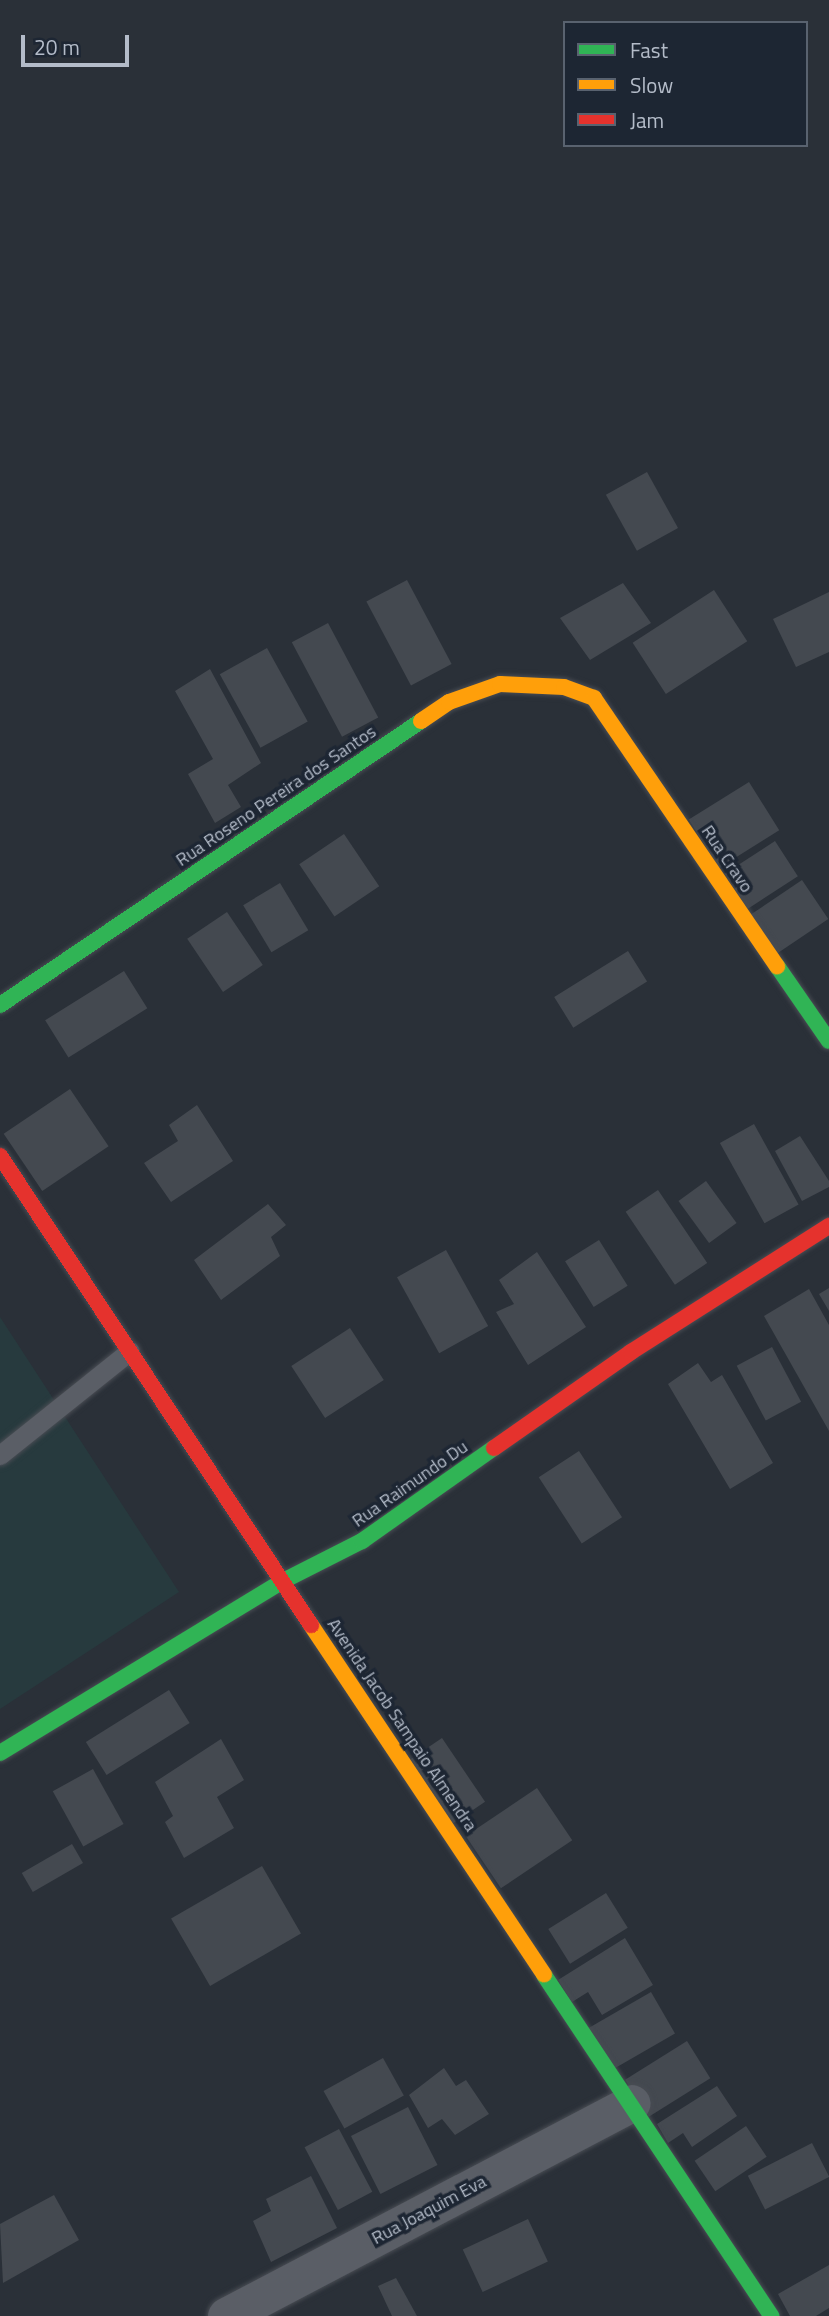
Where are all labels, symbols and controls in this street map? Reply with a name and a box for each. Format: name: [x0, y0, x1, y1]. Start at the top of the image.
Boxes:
scale bar: [24, 21, 133, 65]
legend: [563, 21, 808, 147]
text: 20 m: [34, 31, 80, 63]
text: Fast: [630, 34, 668, 66]
text: Slow: [630, 69, 673, 101]
text: Jam: [630, 104, 664, 136]
street label: Rua Roseno Pereira dos Santos: [172, 721, 380, 871]
street label: Rua Cravo: [697, 821, 757, 897]
street label: Rua Raimundo Du: [348, 1436, 472, 1532]
street label: Avenida Jacob Sampaio Almendra: [323, 1614, 481, 1836]
street label: Rua Joaquim Eva: [368, 2171, 490, 2249]

